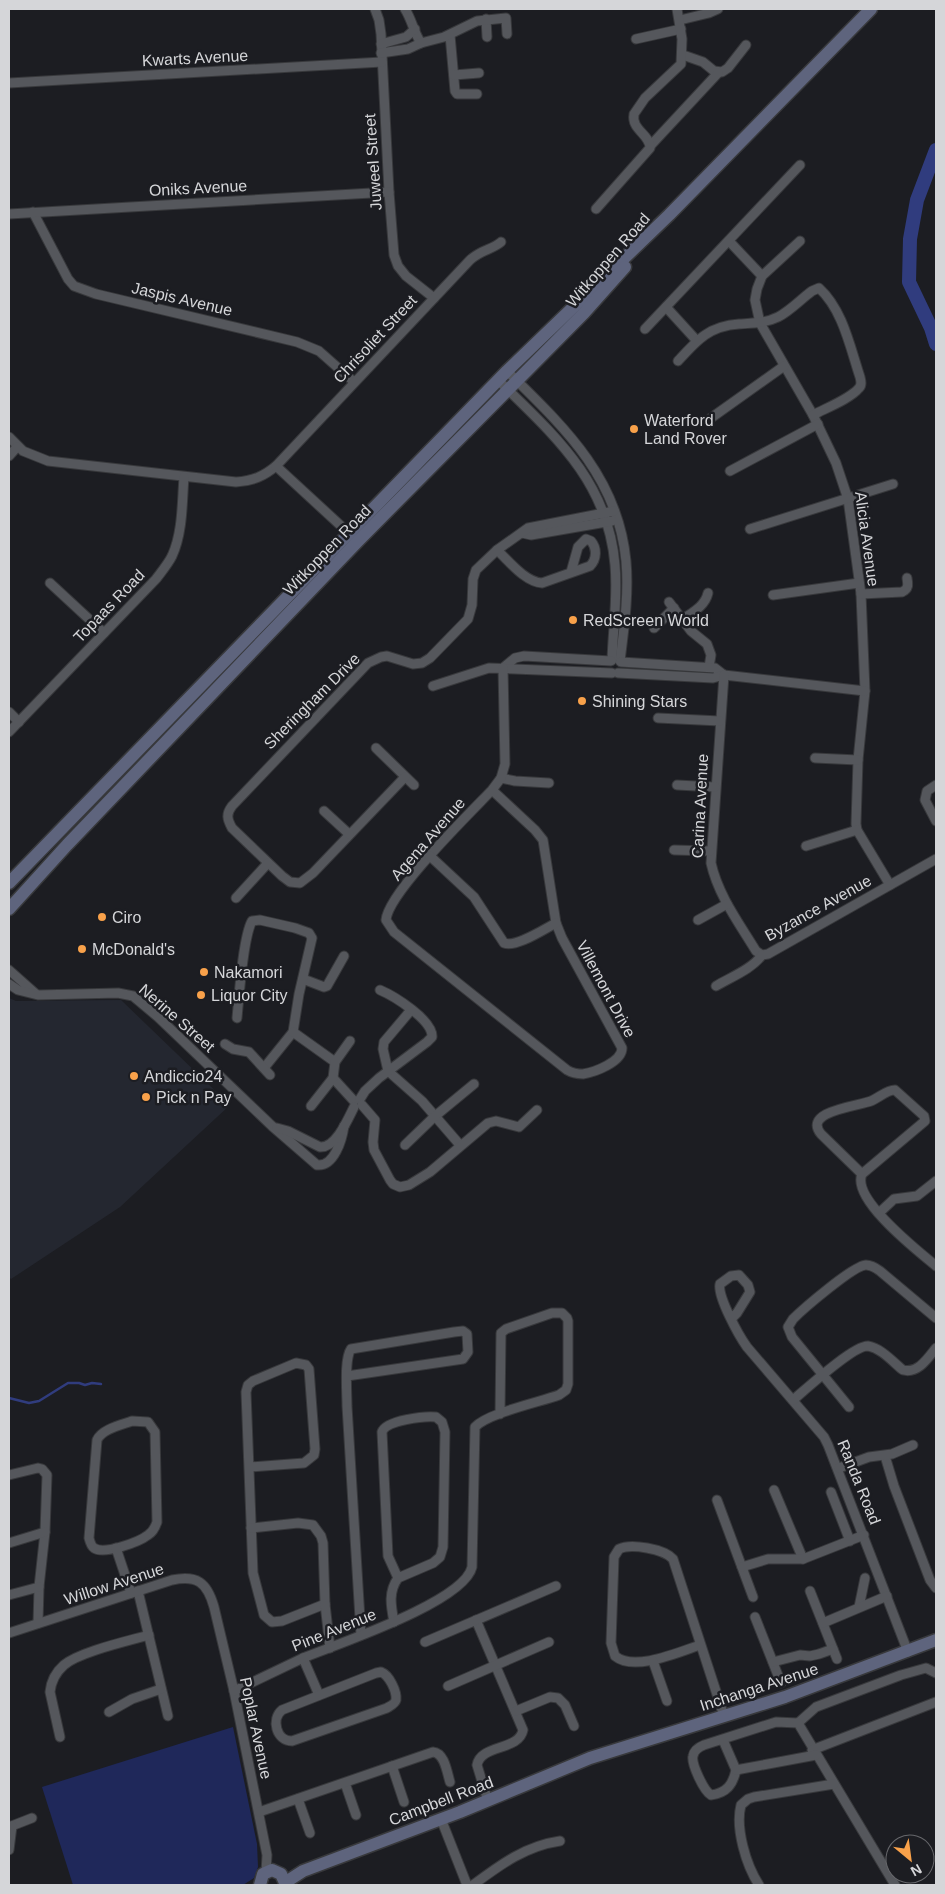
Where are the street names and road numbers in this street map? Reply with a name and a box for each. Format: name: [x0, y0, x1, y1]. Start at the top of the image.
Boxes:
street label: Kwarts Avenue: [141, 47, 249, 69]
street label: Juweel Street: [361, 113, 385, 211]
street label: Oniks Avenue: [148, 177, 248, 199]
street label: Witkoppen Road: [563, 210, 653, 310]
street label: Jaspis Avenue: [130, 279, 234, 319]
street label: Chrisoliet Street: [330, 291, 420, 386]
street label: Alicia Avenue: [852, 490, 882, 588]
street label: Witkoppen Road: [280, 502, 374, 598]
street label: Topaas Road: [70, 566, 148, 646]
street label: Sheringham Drive: [261, 650, 363, 752]
street label: Carina Avenue: [689, 753, 711, 859]
street label: Agena Avenue: [388, 794, 469, 884]
street label: Byzance Avenue: [762, 872, 874, 944]
street label: Villemont Drive: [573, 938, 639, 1040]
street label: Nerine Street: [136, 981, 219, 1056]
street label: Randa Road: [834, 1437, 884, 1527]
street label: Willow Avenue: [62, 1560, 166, 1608]
street label: Pine Avenue: [289, 1605, 379, 1655]
street label: Inchanga Avenue: [698, 1660, 820, 1714]
street label: Poplar Avenue: [237, 1675, 275, 1781]
street label: Campbell Road: [386, 1773, 496, 1829]

